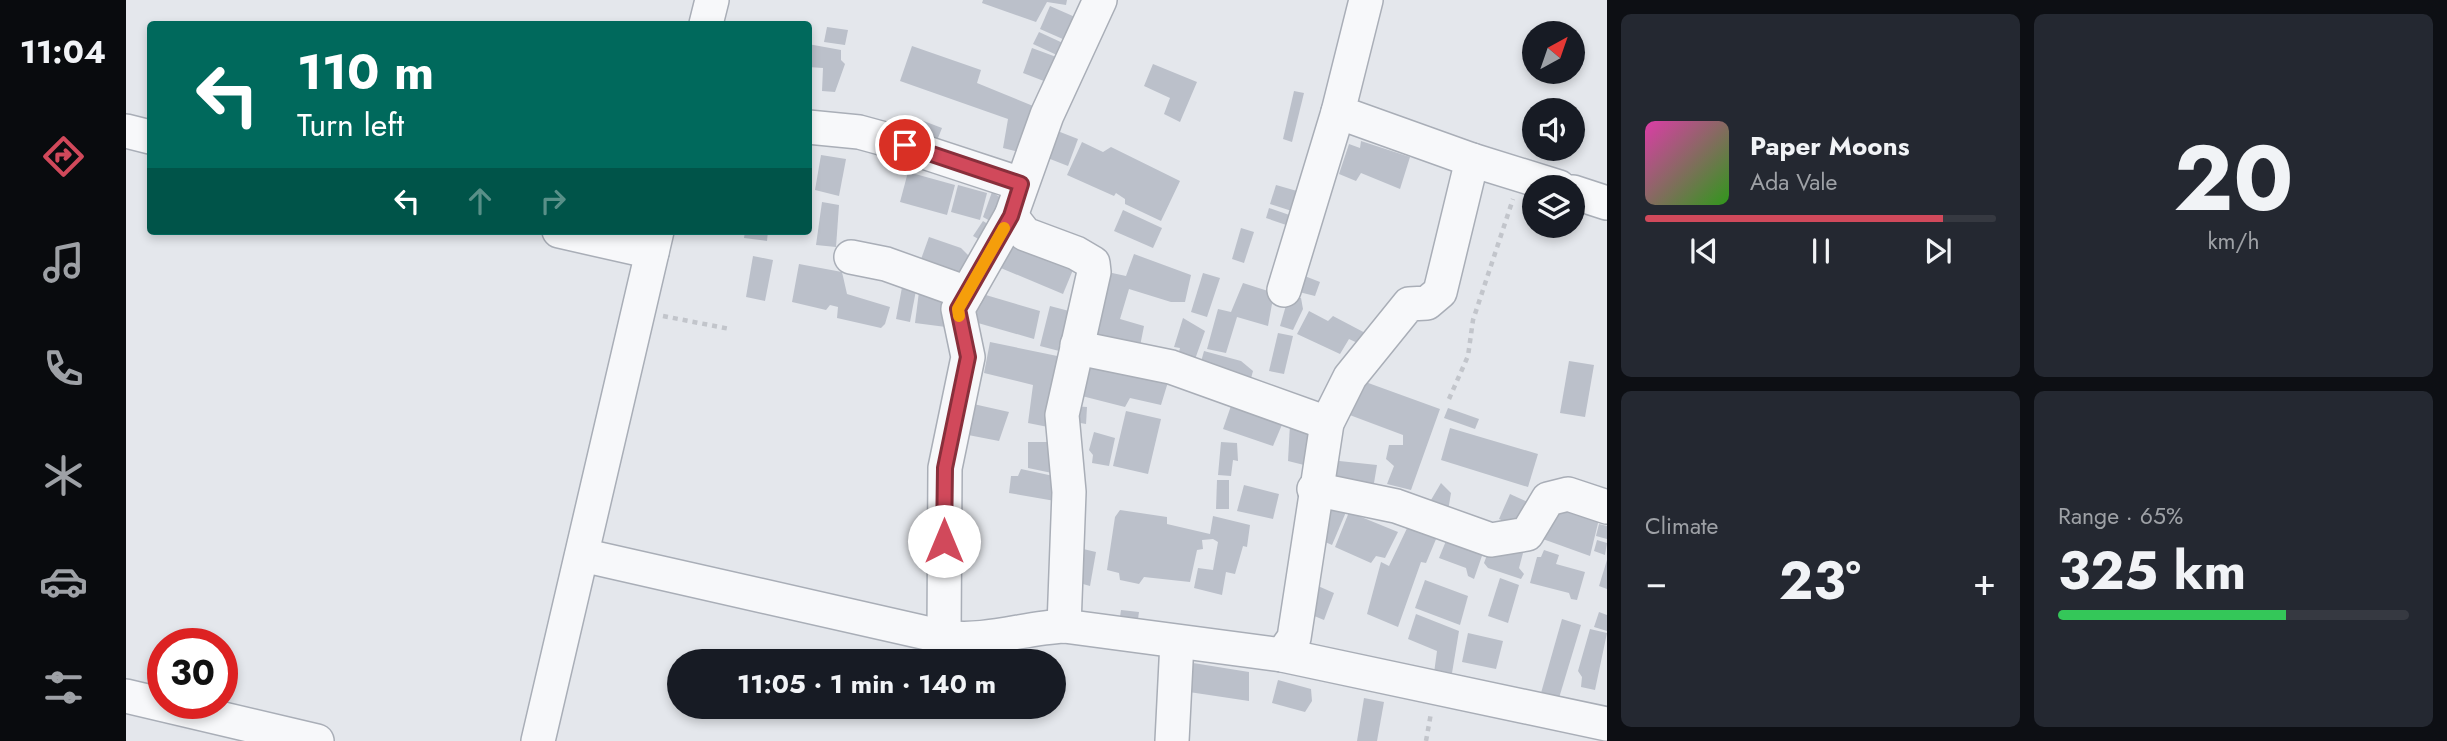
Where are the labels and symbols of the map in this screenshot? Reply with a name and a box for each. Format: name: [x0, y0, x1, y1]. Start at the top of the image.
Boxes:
north arrow: [1522, 21, 1586, 84]
pin: [875, 115, 935, 175]
position arrow: [907, 504, 981, 578]
speed limit sign: 30: [147, 628, 238, 719]

